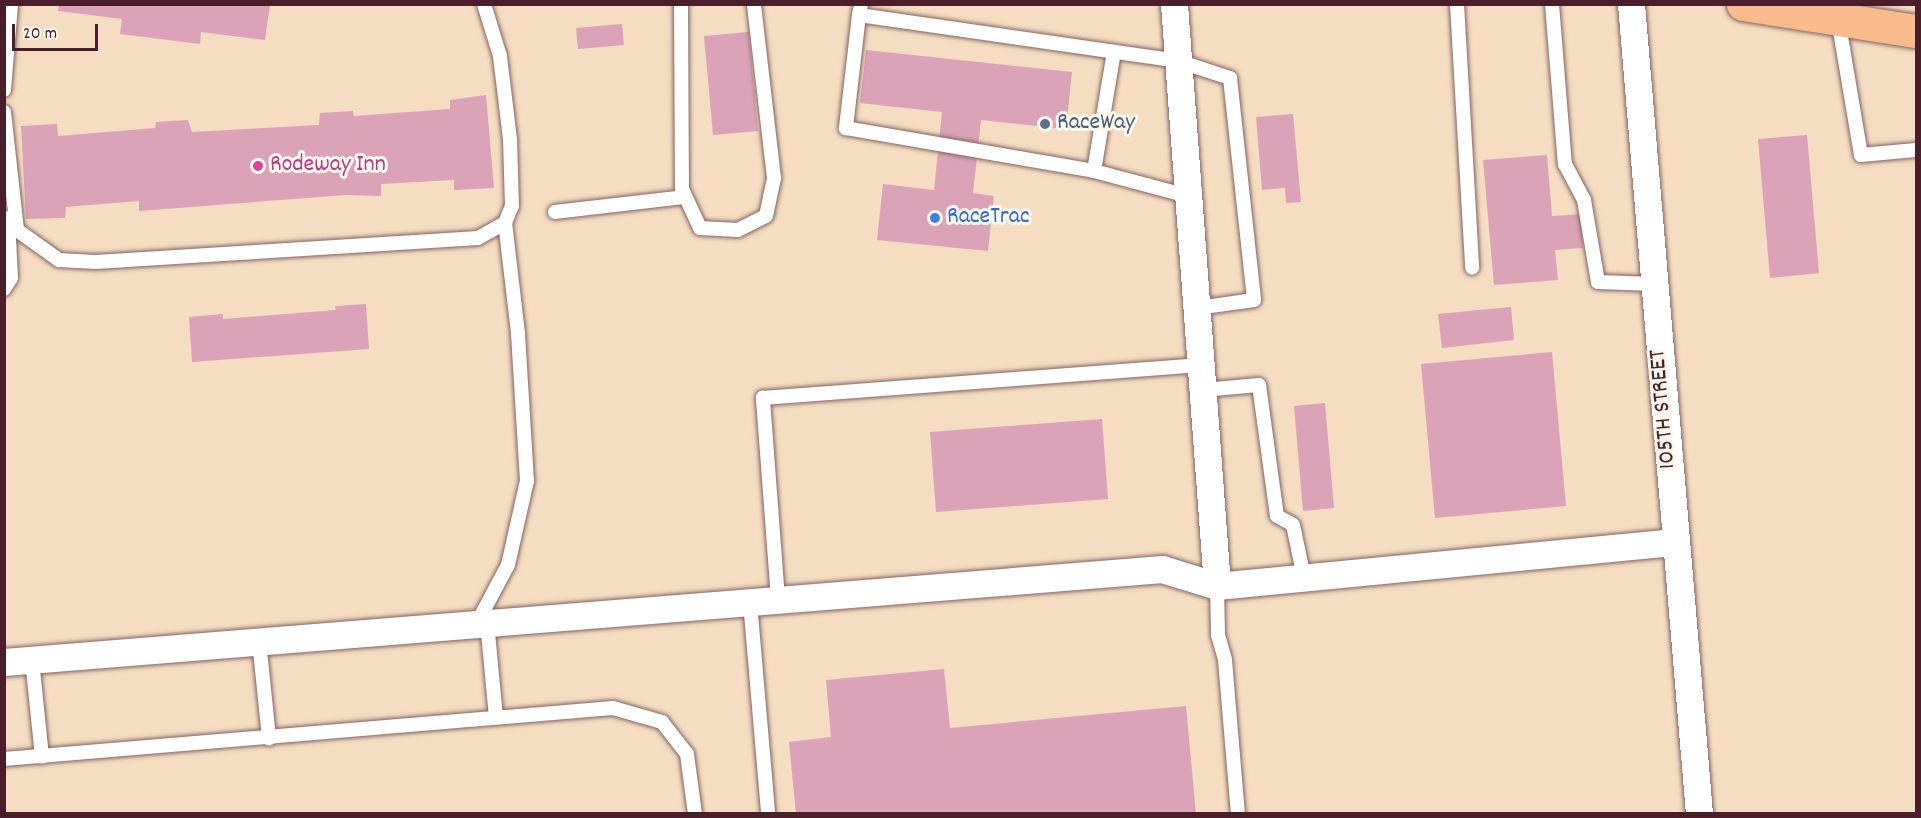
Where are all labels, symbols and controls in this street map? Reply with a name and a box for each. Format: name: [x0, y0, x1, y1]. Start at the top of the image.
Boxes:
scale bar: [15, 12, 100, 50]
text: 20 m: [23, 22, 57, 47]
place label: RaceWay: [1057, 110, 1135, 138]
marker: RaceWay: [1038, 117, 1052, 131]
place label: Rodeway Inn: [270, 152, 386, 180]
marker: Rodeway Inn: [251, 159, 265, 173]
place label: RaceTrac: [947, 204, 1030, 232]
marker: RaceTrac: [928, 211, 942, 225]
street label: 105TH STREET: [1644, 348, 1684, 470]

